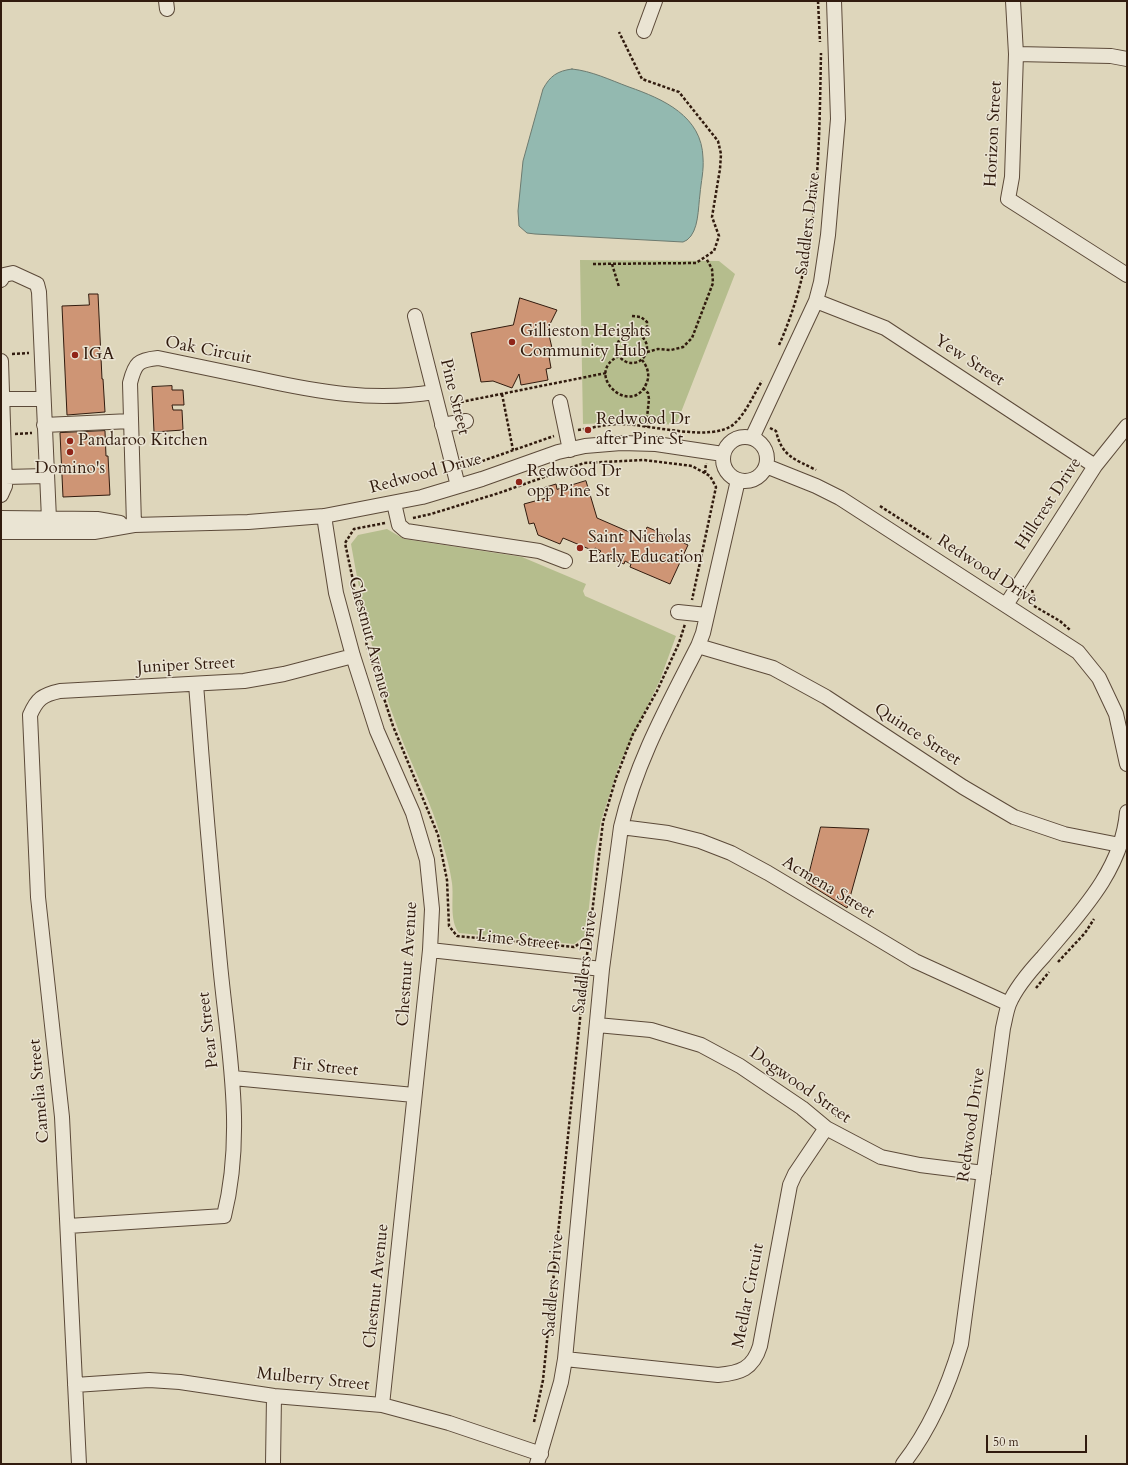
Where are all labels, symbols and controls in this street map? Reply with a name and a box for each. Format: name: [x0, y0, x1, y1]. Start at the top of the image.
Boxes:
street label: Horizon Street: [981, 80, 1007, 188]
street label: Saddlers Drive: [793, 171, 825, 277]
place label: Gillieston Heights Community Hub: [520, 322, 650, 362]
street label: Yew Street: [930, 331, 1008, 391]
street label: Oak Circuit: [163, 333, 253, 369]
marker: Gillieston Heights Community Hub: [507, 337, 517, 347]
place label: IGA: [83, 345, 114, 365]
marker: IGA: [70, 350, 80, 360]
street label: Pine Street: [435, 357, 473, 437]
place label: Redwood Dr after Pine St: [596, 410, 690, 450]
marker: Redwood Dr after Pine St: [583, 425, 593, 435]
place label: Pandaroo Kitchen: [78, 431, 208, 451]
marker: Pandaroo Kitchen: [65, 436, 75, 446]
marker: Domino's: [65, 447, 75, 457]
street label: Redwood Drive: [368, 449, 484, 499]
street label: Hillcrest Drive: [1012, 454, 1086, 554]
place label: Domino's: [35, 459, 105, 479]
place label: Redwood Dr opp Pine St: [527, 462, 621, 502]
marker: Redwood Dr opp Pine St: [514, 477, 524, 487]
place label: Saint Nicholas Early Education: [588, 528, 703, 568]
street label: Redwood Drive: [933, 531, 1041, 611]
marker: Saint Nicholas Early Education: [575, 543, 585, 553]
street label: Chestnut Avenue: [343, 575, 395, 701]
street label: Juniper Street: [137, 653, 235, 679]
street label: Quince Street: [870, 699, 964, 771]
street label: Acmena Street: [778, 852, 878, 924]
street label: Chestnut Avenue: [393, 901, 423, 1027]
street label: Saddlers Drive: [570, 909, 602, 1015]
street label: Lime Street: [476, 927, 560, 955]
street label: Pear Street: [194, 991, 224, 1069]
street label: Camelia Street: [25, 1038, 55, 1144]
street label: Dogwood Street: [745, 1044, 855, 1128]
street label: Fir Street: [291, 1054, 359, 1082]
street label: Redwood Drive: [954, 1067, 990, 1183]
street label: Chestnut Avenue: [360, 1223, 394, 1349]
street label: Saddlers Drive: [539, 1233, 569, 1337]
street label: Medlar Circuit: [729, 1242, 769, 1350]
street label: Mulberry Street: [256, 1364, 370, 1396]
scale bar: [988, 1427, 1089, 1453]
text: 50 m: [993, 1434, 1019, 1450]

